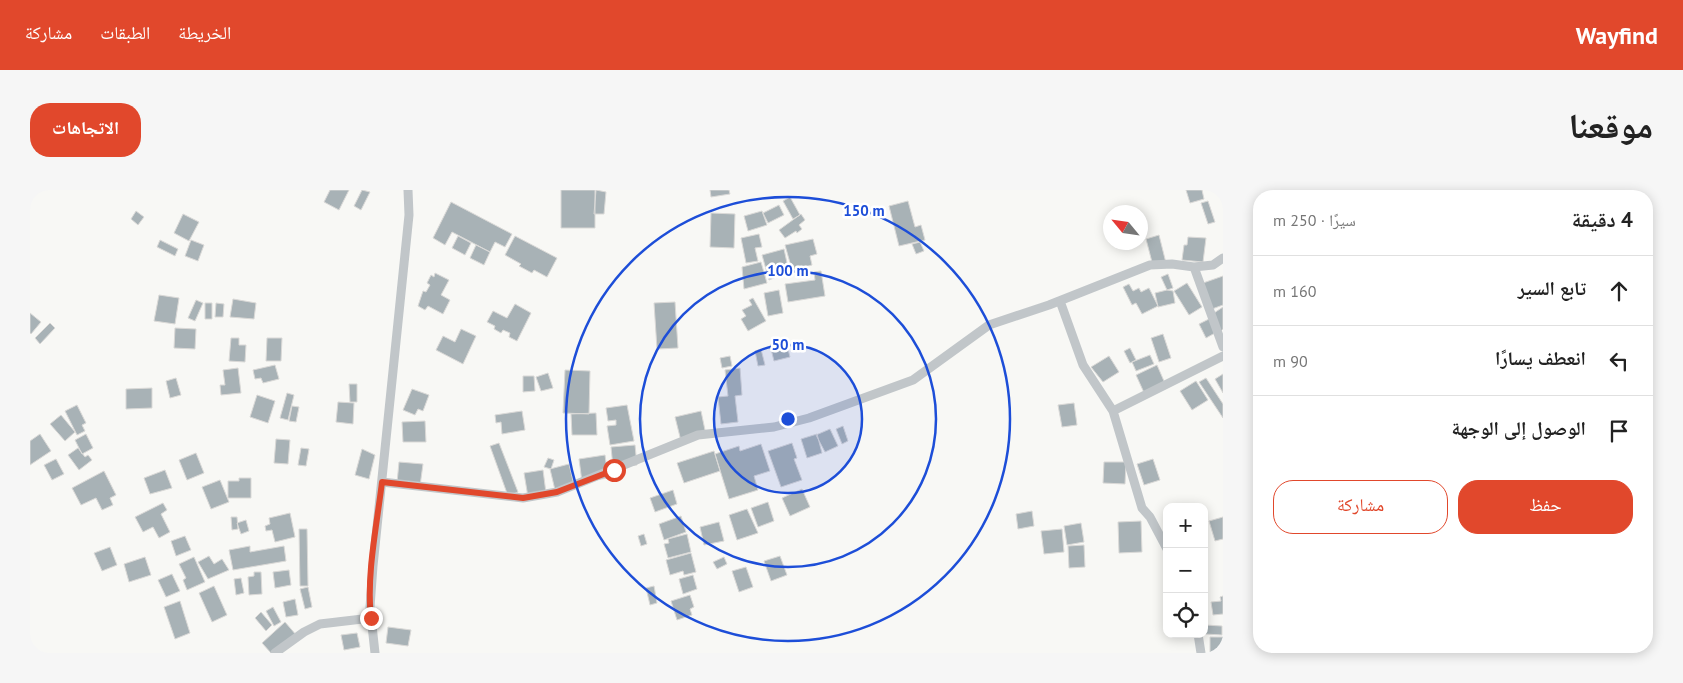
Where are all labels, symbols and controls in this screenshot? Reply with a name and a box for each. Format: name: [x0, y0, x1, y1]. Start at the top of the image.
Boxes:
text: Wayfind: [1576, 20, 1658, 51]
text: مشاركة: [25, 21, 72, 44]
text: الطبقات: [100, 21, 150, 44]
text: الخريطة: [178, 21, 231, 44]
text: موقعنا: [1568, 102, 1653, 148]
button: الاتجاهات: [30, 103, 141, 157]
text: 150 m: [843, 201, 885, 220]
north arrow: [1103, 205, 1148, 250]
text: 4 دقيقة: [1572, 206, 1633, 233]
text: سيرًا · 250 m: [1273, 210, 1356, 230]
text: 100 m: [767, 261, 809, 280]
text: تابع السير: [1518, 276, 1586, 300]
icon: ahead: [1605, 277, 1633, 305]
text: 160 m: [1273, 281, 1316, 301]
text: 50 m: [772, 335, 804, 354]
text: انعطف يسارًا: [1495, 346, 1586, 370]
icon: left: [1605, 347, 1633, 375]
text: 90 m: [1273, 351, 1308, 371]
centre of rings: [779, 410, 797, 428]
text: الوصول إلى الوجهة: [1451, 416, 1586, 440]
icon: arrive: [1605, 417, 1633, 445]
route start: [603, 459, 626, 482]
button: مشاركة: [1273, 480, 1448, 534]
button: حفظ: [1458, 480, 1633, 534]
map controls: [1163, 503, 1208, 638]
button: +: [1163, 503, 1208, 548]
button: −: [1163, 548, 1208, 593]
button: locate: [1163, 593, 1208, 638]
route end: [360, 607, 383, 630]

